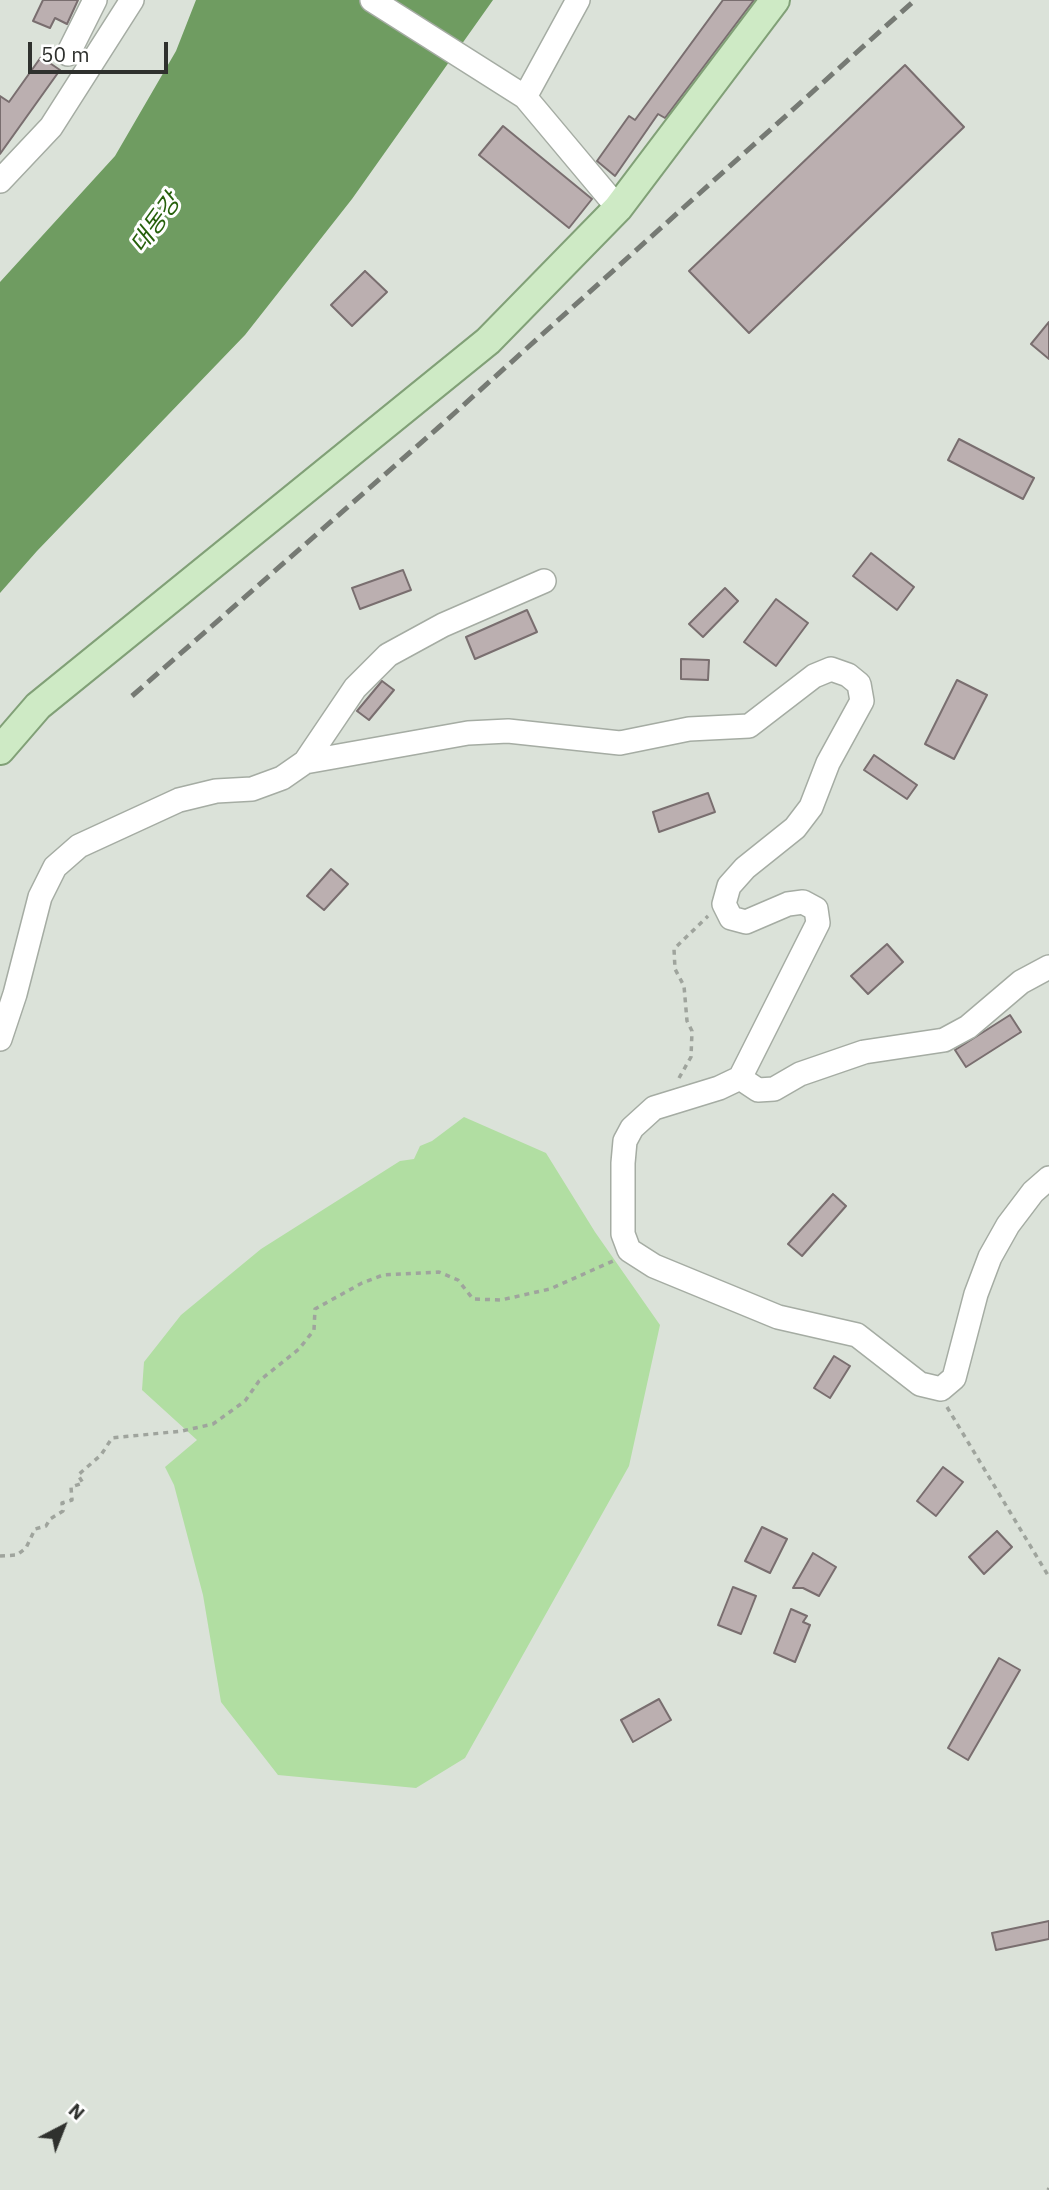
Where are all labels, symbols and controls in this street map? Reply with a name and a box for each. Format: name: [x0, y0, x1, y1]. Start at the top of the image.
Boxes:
scale bar: [32, 28, 172, 72]
text: 50 m: [41, 40, 90, 68]
water label: 대동강: [125, 189, 187, 259]
north arrow: [28, 2092, 98, 2162]
text: N: [64, 2098, 90, 2125]

